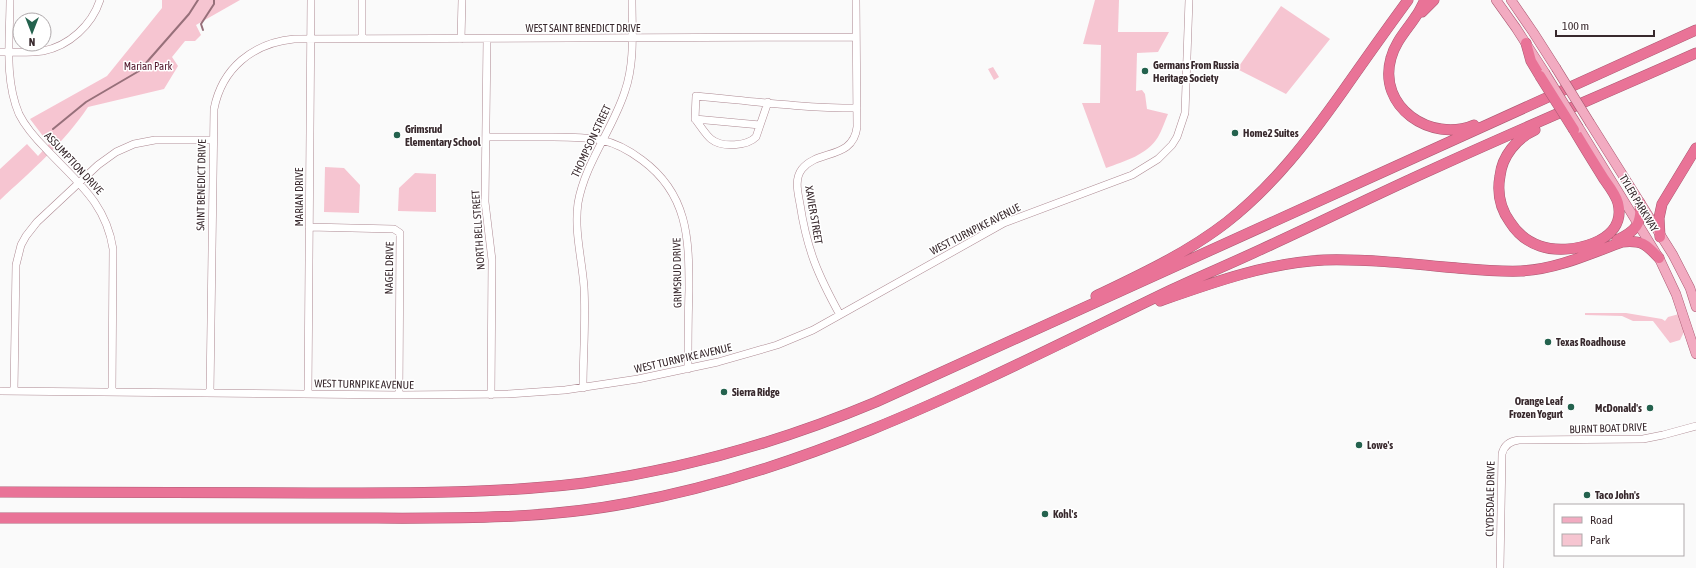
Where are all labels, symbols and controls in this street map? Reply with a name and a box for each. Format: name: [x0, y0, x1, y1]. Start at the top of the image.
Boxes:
north arrow: [12, 12, 52, 52]
scale bar: [1556, 12, 1654, 38]
text: 100 m: [1562, 19, 1589, 33]
street label: WEST SAINT BENEDICT DRIVE: [525, 22, 641, 34]
text: N: [29, 36, 35, 48]
place label: Germans From Russia Heritage Society: [1153, 59, 1239, 84]
park label: Marian Park: [124, 60, 172, 72]
marker: Germans From Russia Heritage Society: [1140, 66, 1150, 76]
street label: THOMPSON STREET: [569, 103, 613, 179]
place label: Grimsrud Elementary School: [405, 123, 482, 148]
place label: Home2 Suites: [1243, 127, 1299, 139]
marker: Home2 Suites: [1230, 128, 1240, 138]
street label: ASSUMPTION DRIVE: [42, 129, 106, 197]
marker: Grimsrud Elementary School: [392, 130, 402, 140]
street label: SAINT BENEDICT DRIVE: [194, 139, 208, 231]
street label: MARIAN DRIVE: [293, 167, 305, 227]
street label: TYLER PARKWAY: [1617, 172, 1661, 234]
street label: XAVIER STREET: [803, 185, 825, 245]
street label: NORTH BELL STREET: [469, 189, 487, 270]
street label: WEST TURNPIKE AVENUE: [928, 201, 1022, 257]
street label: GRIMSRUD DRIVE: [670, 237, 684, 308]
street label: NAGEL DRIVE: [383, 241, 395, 294]
place label: Texas Roadhouse: [1556, 336, 1626, 348]
marker: Texas Roadhouse: [1543, 337, 1553, 347]
street label: WEST TURNPIKE AVENUE: [633, 341, 733, 375]
street label: WEST TURNPIKE AVENUE: [314, 377, 414, 391]
place label: Sierra Ridge: [732, 386, 780, 398]
marker: Sierra Ridge: [719, 387, 729, 397]
place label: Orange Leaf Frozen Yogurt: [1509, 395, 1564, 420]
marker: Orange Leaf Frozen Yogurt: [1566, 402, 1576, 412]
place label: McDonald's: [1595, 402, 1642, 414]
marker: McDonald's: [1645, 403, 1655, 413]
street label: BURNT BOAT DRIVE: [1569, 421, 1647, 435]
place label: Lowe's: [1367, 439, 1393, 451]
marker: Lowe's: [1354, 440, 1364, 450]
street label: CLYDESDALE DRIVE: [1483, 461, 1497, 537]
place label: Taco John's: [1595, 489, 1640, 501]
marker: Taco John's: [1582, 490, 1592, 500]
legend: [1554, 504, 1684, 556]
place label: Kohl's: [1053, 508, 1077, 520]
marker: Kohl's: [1040, 509, 1050, 519]
text: Road: [1590, 513, 1613, 527]
text: Park: [1590, 533, 1611, 547]

